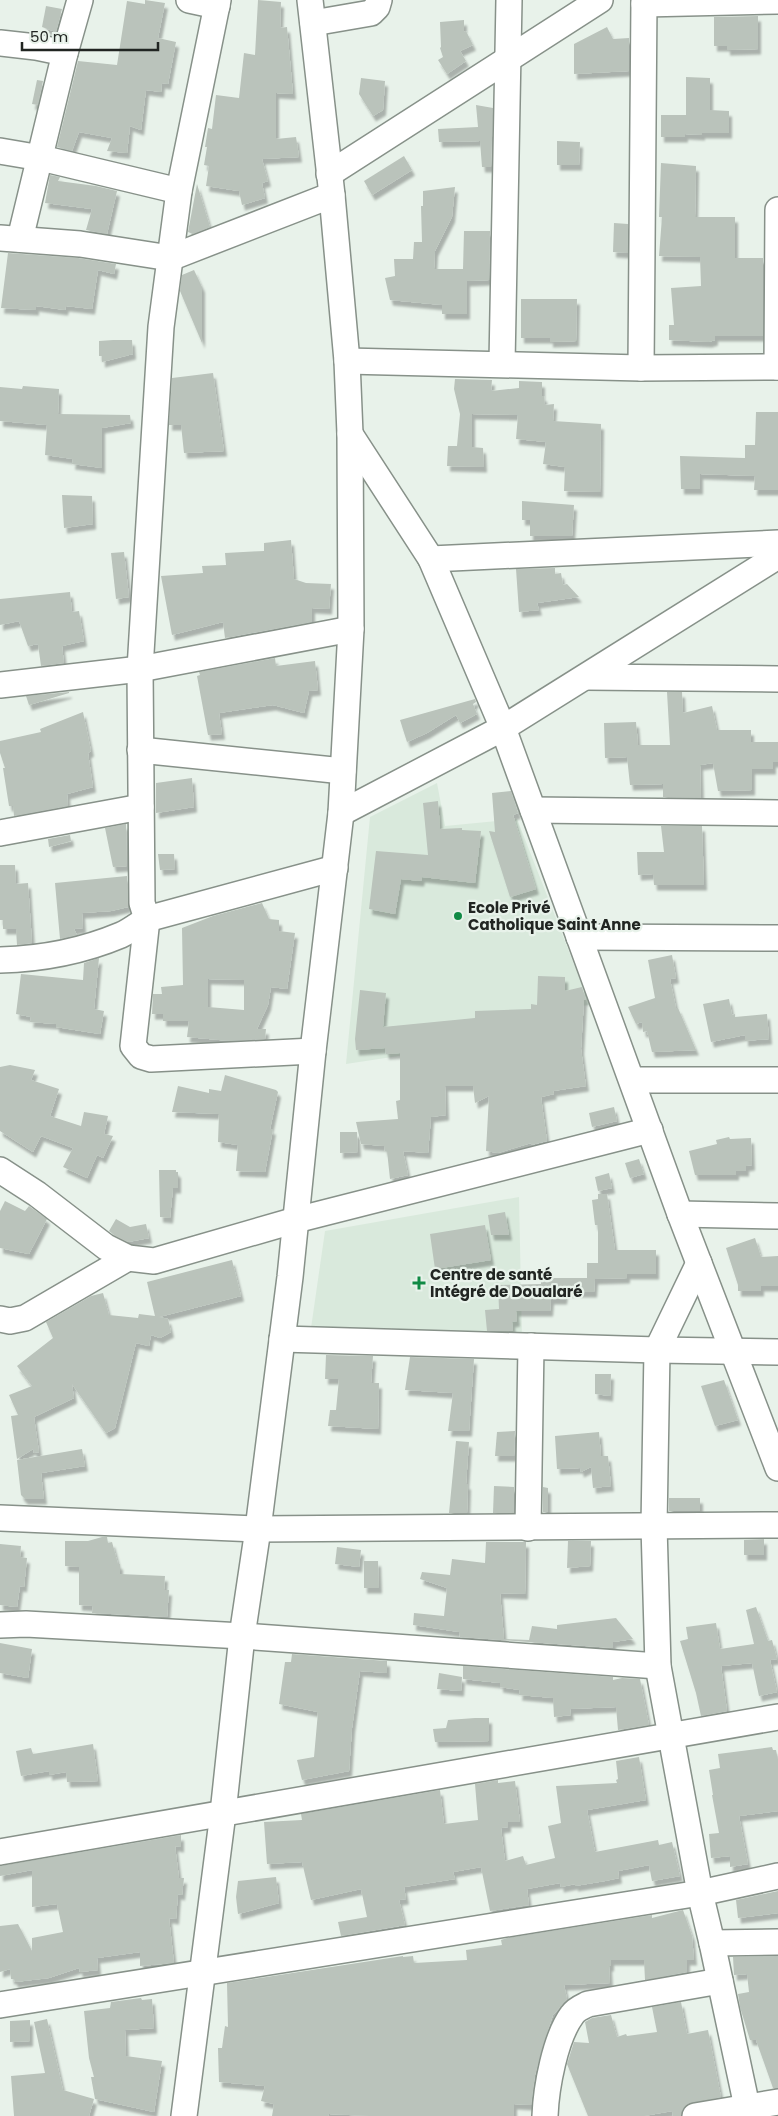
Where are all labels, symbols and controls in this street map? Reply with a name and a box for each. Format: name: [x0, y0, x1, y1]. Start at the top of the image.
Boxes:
scale bar: [22, 20, 159, 52]
text: 50 m: [30, 26, 68, 47]
place label: Ecole Privé Catholique Saint Anne: [468, 897, 641, 935]
marker: Ecole Privé Catholique Saint Anne: [452, 910, 464, 922]
place label: Centre de santé Intégré de Doualaré: [430, 1264, 583, 1302]
marker: Centre de santé Intégré de Doualaré: [412, 1276, 426, 1290]

